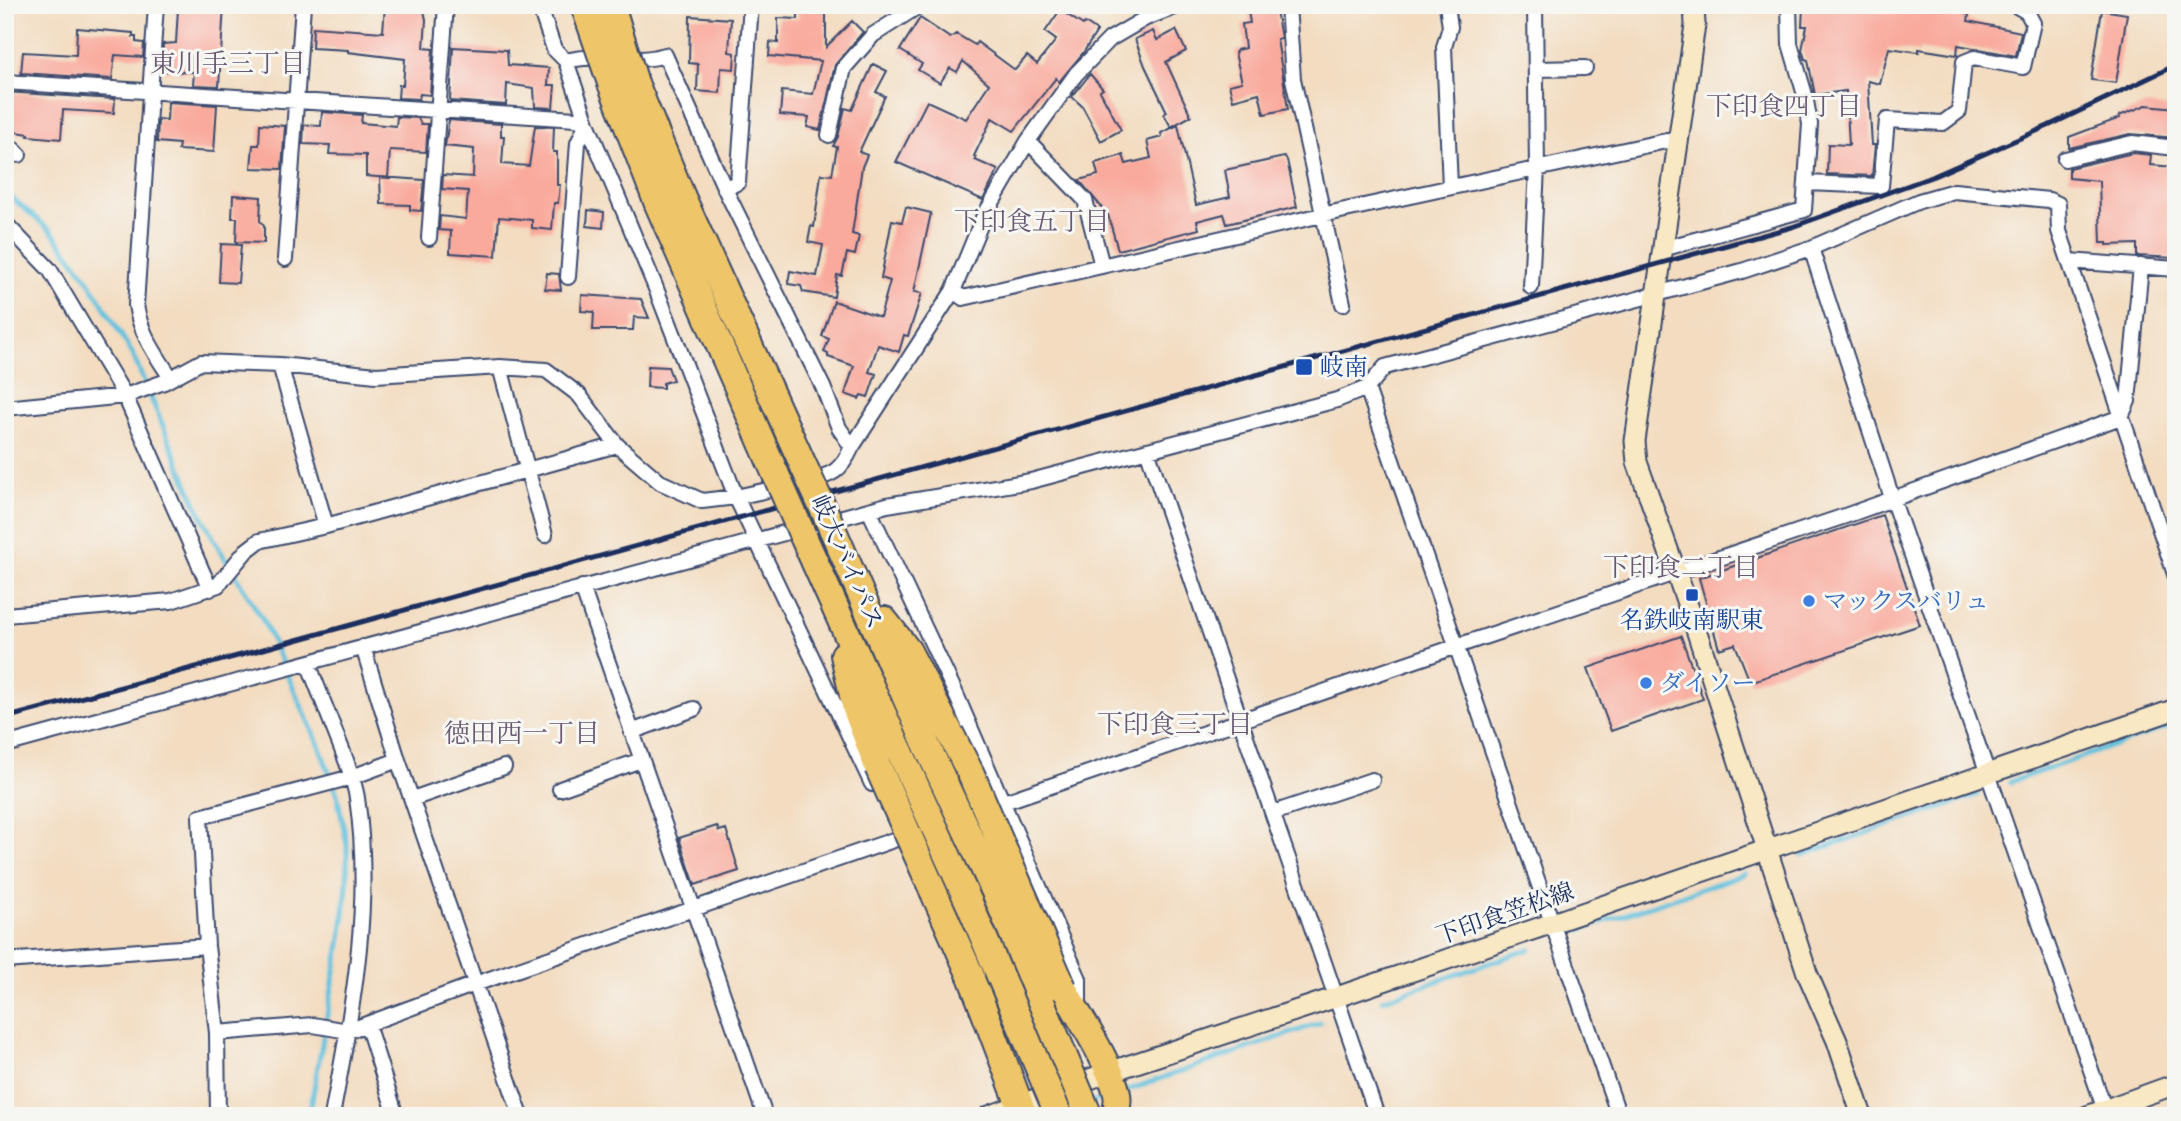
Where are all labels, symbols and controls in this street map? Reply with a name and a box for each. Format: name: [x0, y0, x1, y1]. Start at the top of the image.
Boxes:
district label: 東川手三丁目: [150, 48, 306, 80]
district label: 下印食四丁目: [1706, 91, 1862, 123]
district label: 下印食五丁目: [954, 206, 1110, 238]
place label: 岐南: [1320, 352, 1368, 383]
marker: 岐南: [1294, 357, 1314, 377]
street label: 岐大バイパス: [804, 490, 890, 634]
district label: 下印食二丁目: [1603, 552, 1759, 584]
place label: マックスバリュ: [1823, 586, 1989, 617]
marker: 名鉄岐南駅東: [1684, 587, 1700, 603]
marker: マックスバリュ: [1801, 593, 1817, 609]
place label: 名鉄岐南駅東: [1620, 605, 1764, 636]
place label: ダイソー: [1660, 668, 1756, 699]
marker: ダイソー: [1638, 675, 1654, 691]
district label: 下印食三丁目: [1097, 709, 1253, 741]
district label: 徳田西一丁目: [444, 718, 600, 750]
street label: 下印食笠松線: [1432, 876, 1578, 952]

